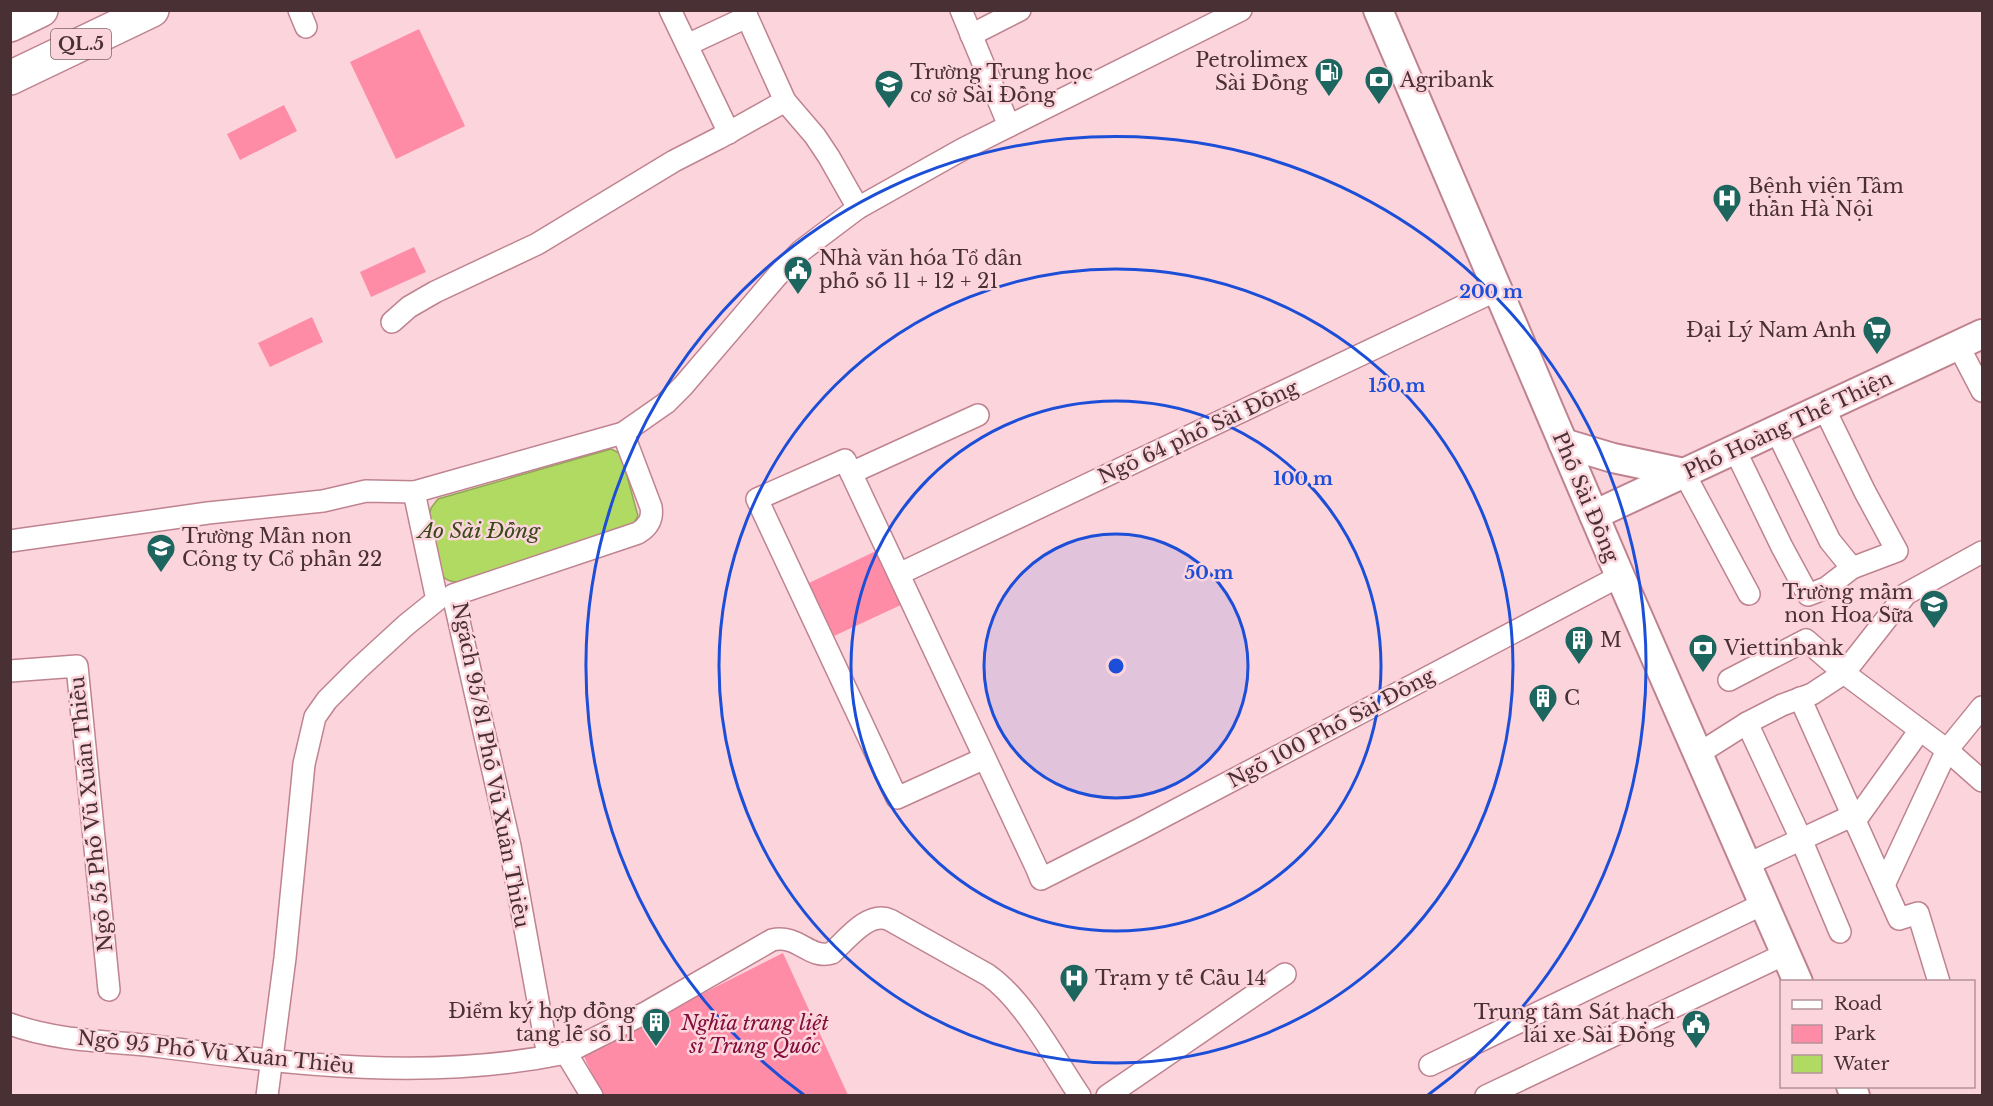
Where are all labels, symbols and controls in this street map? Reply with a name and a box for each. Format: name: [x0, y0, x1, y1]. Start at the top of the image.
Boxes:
road number: QL.5: [51, 29, 111, 59]
place label: Petrolimex Sài Đồng: [1195, 48, 1309, 95]
fuel station icon: Petrolimex Sài Đồng: [1313, 56, 1345, 98]
place label: Trường Trung học cơ sở Sài Đồng: [910, 60, 1093, 107]
bank icon: Agribank: [1363, 64, 1395, 106]
school or university icon: Trường Trung học cơ sở Sài Đồng: [873, 68, 905, 110]
place label: Agribank: [1399, 68, 1495, 92]
place label: Bệnh viện Tâm thần Hà Nội: [1748, 174, 1904, 221]
hospital icon: Bệnh viện Tâm thần Hà Nội: [1711, 182, 1743, 224]
place label: Nhà văn hóa Tổ dân phố số 11 + 12 + 21: [819, 246, 1023, 293]
public building icon: Nhà văn hóa Tổ dân phố số 11 + 12 + 21: [782, 254, 814, 296]
text: 200 m: [1459, 281, 1523, 303]
supermarket icon: Đại Lý Nam Anh: [1861, 314, 1893, 356]
place label: Đại Lý Nam Anh: [1686, 318, 1856, 342]
street label: Phố Hoàng Thế Thiện: [1680, 366, 1896, 484]
street label: Ngõ 64 phố Sài Đồng: [1094, 375, 1303, 489]
text: 150 m: [1369, 375, 1426, 397]
street label: Phố Sài Đồng: [1548, 428, 1625, 567]
text: 100 m: [1273, 468, 1333, 490]
water label: Ao Sài Đồng: [415, 518, 541, 544]
place label: Trường Mần non Công ty Cổ phần 22: [182, 524, 382, 571]
school or university icon: Trường Mần non Công ty Cổ phần 22: [145, 532, 177, 574]
text: 50 m: [1185, 562, 1234, 584]
place label: Trường mầm non Hoa Sữa: [1782, 580, 1914, 627]
school or university icon: Trường mầm non Hoa Sữa: [1918, 588, 1950, 630]
street label: Ngách 95/81 Phố Vũ Xuân Thiều: [448, 600, 534, 930]
building icon: M: [1563, 624, 1595, 666]
place label: M: [1600, 628, 1622, 652]
bank icon: Viettinbank: [1687, 632, 1719, 674]
place label: Viettinbank: [1723, 636, 1844, 660]
centre of rings: [1106, 656, 1126, 676]
street label: Ngõ 100 Phố Sài Đồng: [1224, 663, 1439, 793]
street label: Ngõ 55 Phố Vũ Xuân Thiều: [65, 675, 117, 953]
building icon: C: [1527, 682, 1559, 724]
place label: C: [1564, 686, 1580, 710]
hospital icon: Trạm y tế Cầu 14: [1058, 962, 1090, 1004]
place label: Trạm y tế Cầu 14: [1095, 966, 1266, 990]
legend: [1780, 980, 1975, 1088]
text: Road: [1834, 993, 1882, 1015]
place label: Điểm ký hợp đồng tang lễ số 11: [448, 999, 636, 1046]
place label: Trung tâm Sát hạch lái xe Sài Đồng: [1474, 1000, 1676, 1047]
building icon: Điểm ký hợp đồng tang lễ số 11: [640, 1006, 672, 1048]
public building icon: Trung tâm Sát hạch lái xe Sài Đồng: [1680, 1008, 1712, 1050]
park label: Nghĩa trang liệt sĩ Trung Quốc: [680, 1011, 829, 1058]
text: Park: [1834, 1023, 1876, 1045]
street label: Ngõ 95 Phố Vũ Xuân Thiều: [76, 1026, 356, 1078]
text: Water: [1833, 1053, 1890, 1075]

